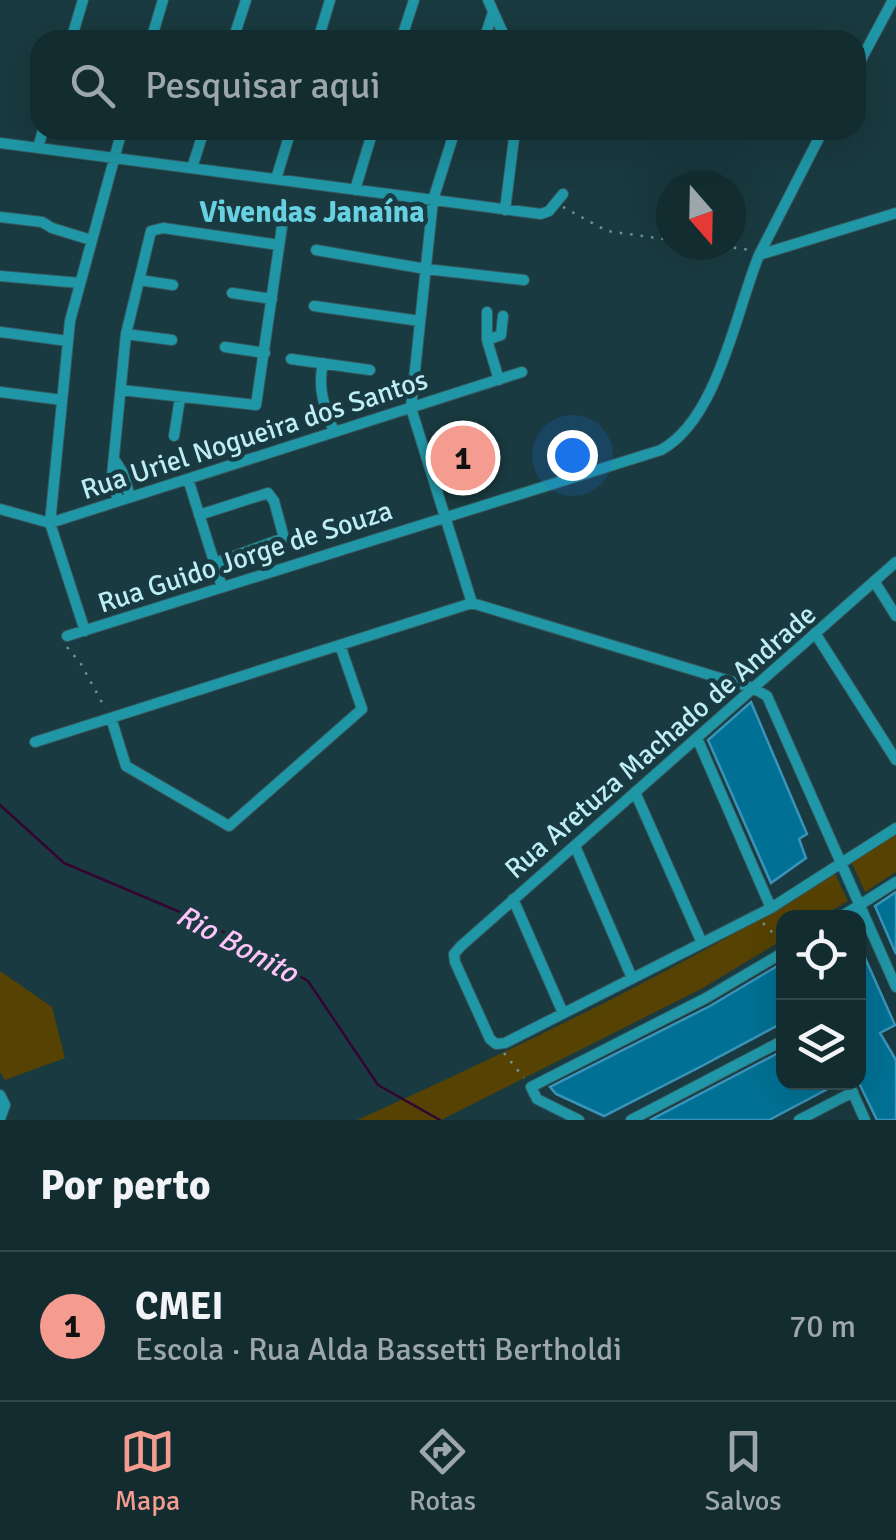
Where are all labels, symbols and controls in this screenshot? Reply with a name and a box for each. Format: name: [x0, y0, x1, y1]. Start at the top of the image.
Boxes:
search box: [30, 30, 866, 140]
icon: search: [65, 58, 120, 113]
text: Pesquisar aqui: [145, 62, 381, 109]
north arrow: [656, 170, 746, 260]
district label: Vivendas Janaína: [199, 194, 425, 231]
street label: Rua Uriel Nogueira dos Santos: [77, 363, 432, 507]
pin: 1: [430, 420, 496, 496]
your location: [547, 430, 598, 481]
street label: Rua Guido Jorge de Souza: [94, 493, 397, 621]
street label: Rua Aretuza Machado de Andrade: [498, 597, 823, 886]
water label: Rio Bonito: [170, 897, 305, 992]
map controls: [776, 910, 866, 1090]
button: locate: [776, 910, 866, 1000]
button: layers: [776, 1000, 866, 1090]
text: Por perto: [40, 1160, 211, 1211]
text: CMEI: [135, 1283, 224, 1330]
text: 1: [64, 1307, 81, 1346]
text: 70 m: [789, 1307, 856, 1346]
text: Escola · Rua Alda Bassetti Bertholdi: [135, 1330, 622, 1369]
tab: Mapa: [114, 1424, 180, 1518]
tab: Rotas: [409, 1424, 476, 1518]
tab: Salvos: [705, 1424, 782, 1518]

